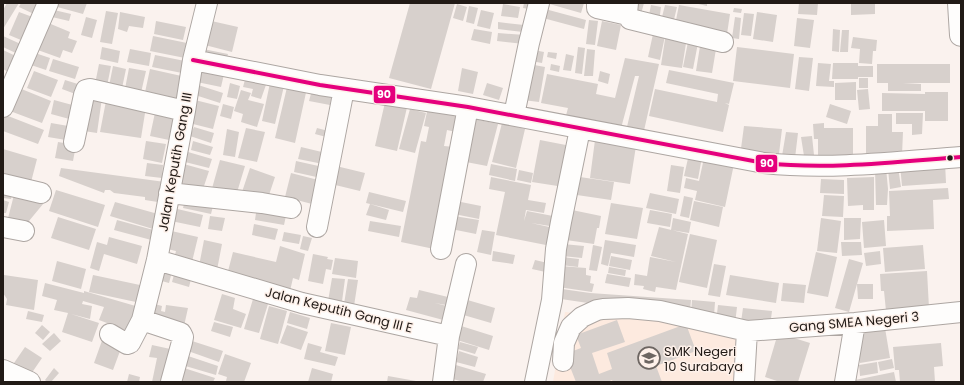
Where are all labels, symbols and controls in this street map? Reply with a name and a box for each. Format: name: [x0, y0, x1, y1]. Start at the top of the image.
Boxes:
line badge: 90: [373, 85, 396, 104]
text: 90: [377, 86, 391, 102]
street label: Jalan Keputih Gang III: [153, 91, 197, 233]
unlabelled marker: [945, 153, 955, 163]
line badge: 90: [755, 154, 778, 173]
text: 90: [760, 155, 774, 171]
street label: Jalan Keputih Gang III E: [263, 282, 415, 338]
street label: Gang SMEA Negeri 3: [788, 307, 920, 337]
place label: SMK Negeri 10 Surabaya: [664, 342, 743, 376]
school or university icon: SMK Negeri 10 Surabaya: [636, 345, 662, 371]

